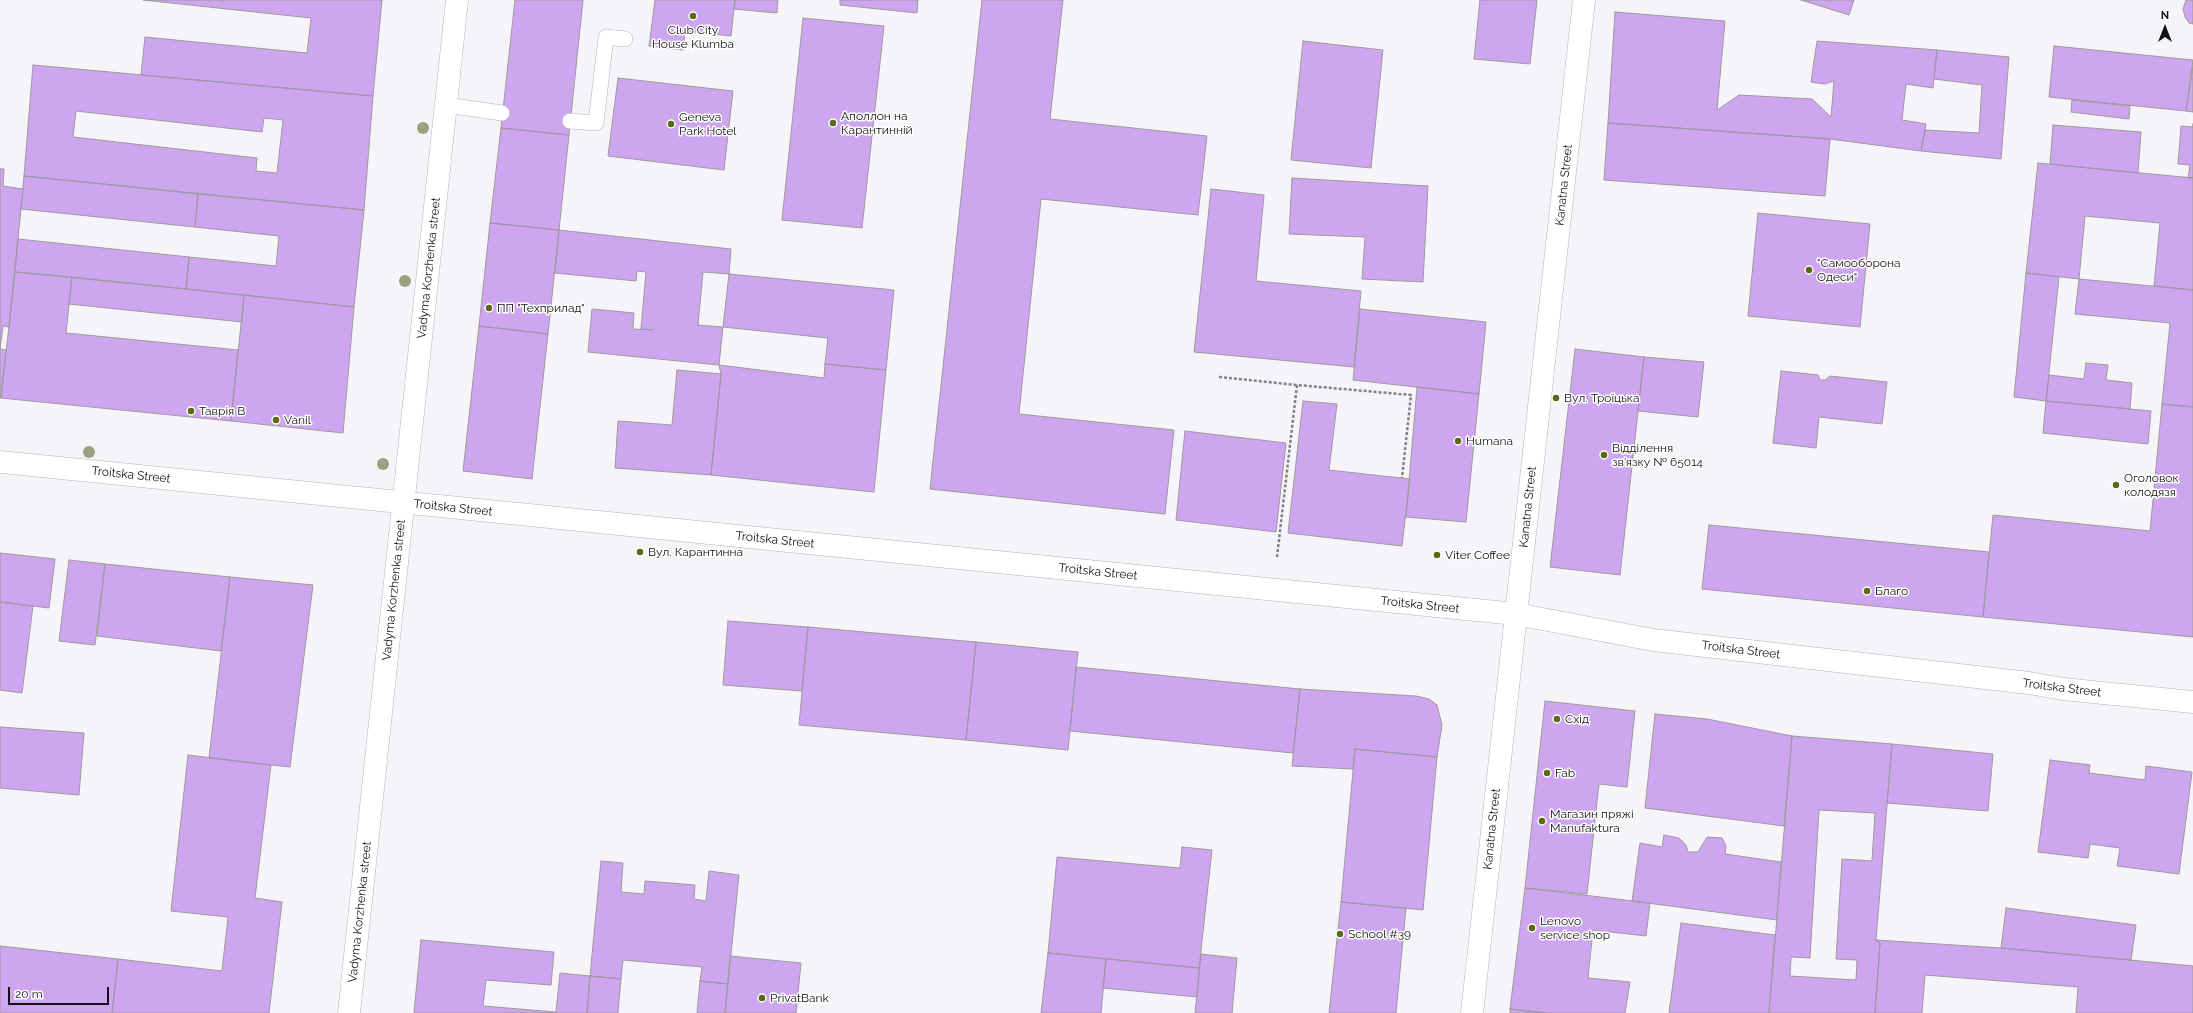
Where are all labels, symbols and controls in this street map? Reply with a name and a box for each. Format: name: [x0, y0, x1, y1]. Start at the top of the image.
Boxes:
north arrow: [2145, 8, 2185, 48]
text: N: [2161, 9, 2169, 22]
marker: Club City House Klumba: [688, 11, 698, 21]
place label: Club City House Klumba: [652, 23, 734, 51]
place label: Аполлон на Карантинній: [841, 109, 913, 137]
place label: Geneva Park Hotel: [679, 110, 737, 138]
marker: Аполлон на Карантинній: [828, 118, 838, 128]
marker: Geneva Park Hotel: [666, 119, 676, 129]
street label: Kanatna Street: [1553, 144, 1575, 226]
street label: Vadyma Korzhenka street: [414, 197, 444, 339]
place label: "Самооборона Одеси": [1817, 256, 1900, 284]
marker: "Самооборона Одеси": [1804, 265, 1814, 275]
place label: ПП "Техприлад": [497, 301, 584, 315]
marker: ПП "Техприлад": [484, 303, 494, 313]
place label: Вул. Троїцька: [1564, 391, 1640, 405]
marker: Вул. Троїцька: [1551, 393, 1561, 403]
place label: Таврія В: [199, 404, 245, 418]
marker: Таврія В: [186, 406, 196, 416]
place label: Vanil: [284, 413, 311, 427]
marker: Vanil: [271, 415, 281, 425]
place label: Humana: [1466, 434, 1513, 448]
marker: Humana: [1453, 436, 1463, 446]
place label: Відділення зв'язку № 65014: [1612, 441, 1703, 469]
marker: Відділення зв'язку № 65014: [1599, 450, 1609, 460]
street label: Troitska Street: [91, 464, 171, 486]
street label: Kanatna Street: [1517, 466, 1539, 548]
place label: Оголовок колодязя: [2124, 471, 2179, 499]
marker: Оголовок колодязя: [2111, 480, 2121, 490]
street label: Troitska Street: [413, 497, 493, 519]
street label: Vadyma Korzhenka street: [379, 519, 409, 661]
street label: Troitska Street: [735, 529, 815, 551]
place label: Вул. Карантинна: [648, 545, 743, 559]
marker: Вул. Карантинна: [635, 547, 645, 557]
place label: Viter Coffee: [1445, 548, 1510, 562]
marker: Viter Coffee: [1432, 550, 1442, 560]
street label: Troitska Street: [1058, 561, 1138, 583]
place label: Благо: [1875, 584, 1908, 598]
marker: Благо: [1862, 586, 1872, 596]
street label: Troitska Street: [1380, 594, 1460, 616]
street label: Troitska Street: [1701, 638, 1781, 662]
street label: Troitska Street: [2022, 676, 2102, 700]
place label: Схiд: [1565, 712, 1589, 726]
marker: Схiд: [1552, 714, 1562, 724]
place label: Fab: [1555, 766, 1575, 780]
marker: Fab: [1542, 768, 1552, 778]
street label: Kanatna Street: [1481, 788, 1503, 870]
place label: Магазин пряжі Manufaktura: [1550, 807, 1634, 835]
marker: Магазин пряжі Manufaktura: [1537, 816, 1547, 826]
street label: Vadyma Korzhenka street: [345, 841, 375, 983]
place label: Lenovo service shop: [1540, 914, 1610, 942]
marker: Lenovo service shop: [1527, 923, 1537, 933]
place label: School #39: [1348, 927, 1411, 941]
marker: School #39: [1335, 929, 1345, 939]
scale bar: [10, 979, 111, 1005]
text: 20 m: [15, 987, 43, 1001]
place label: PrivatBank: [770, 991, 829, 1005]
marker: PrivatBank: [757, 993, 767, 1003]

